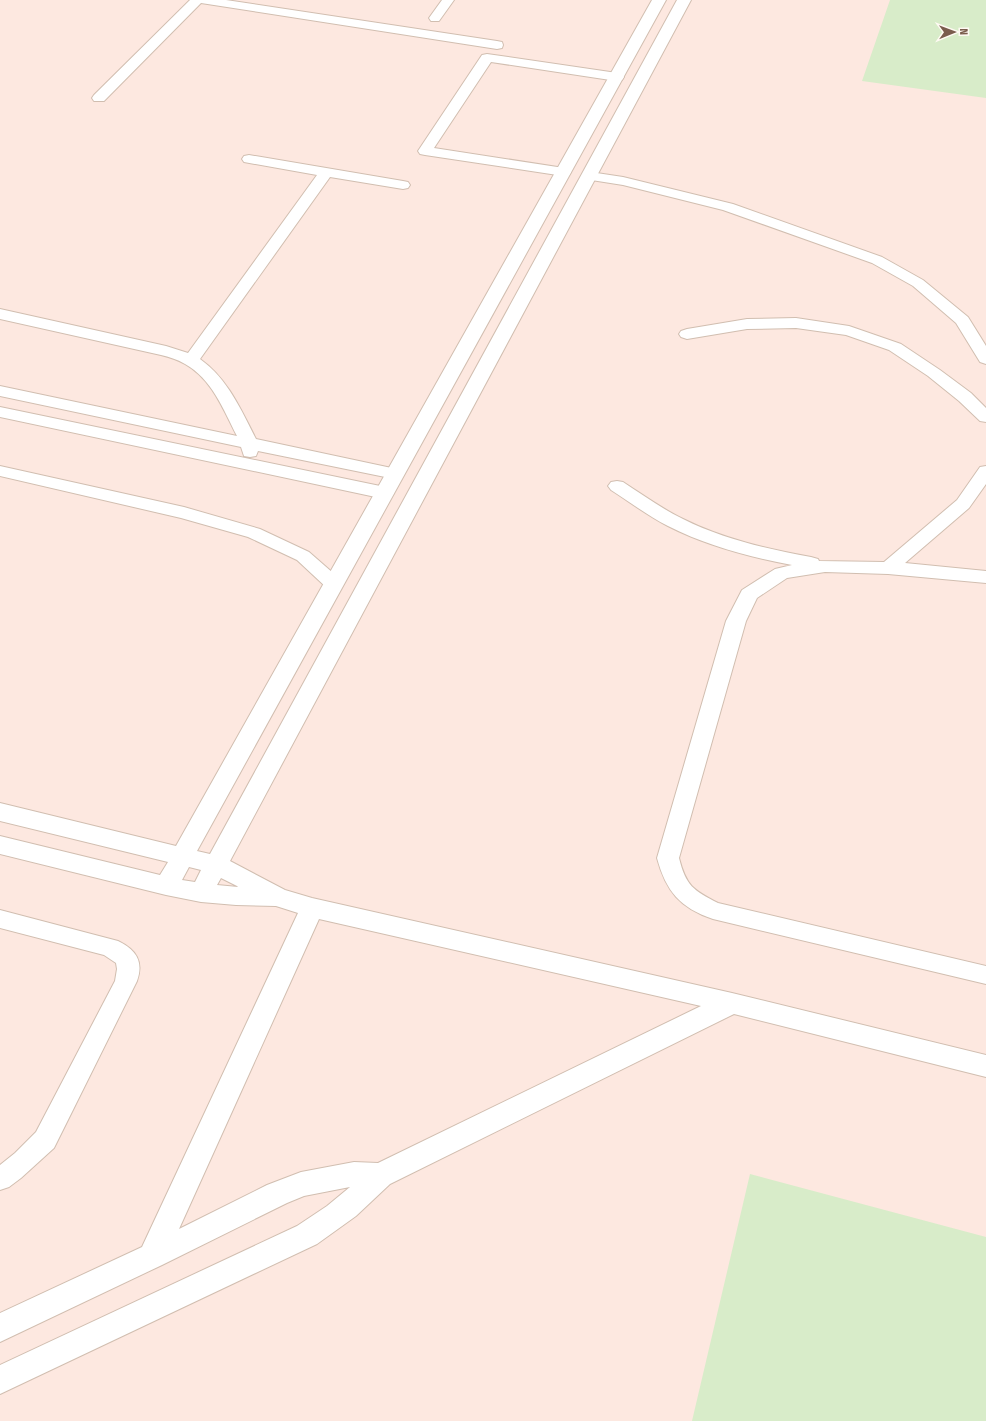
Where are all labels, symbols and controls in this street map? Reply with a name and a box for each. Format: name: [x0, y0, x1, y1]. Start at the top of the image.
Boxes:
north arrow: [934, 12, 974, 52]
text: N: [957, 28, 970, 35]

